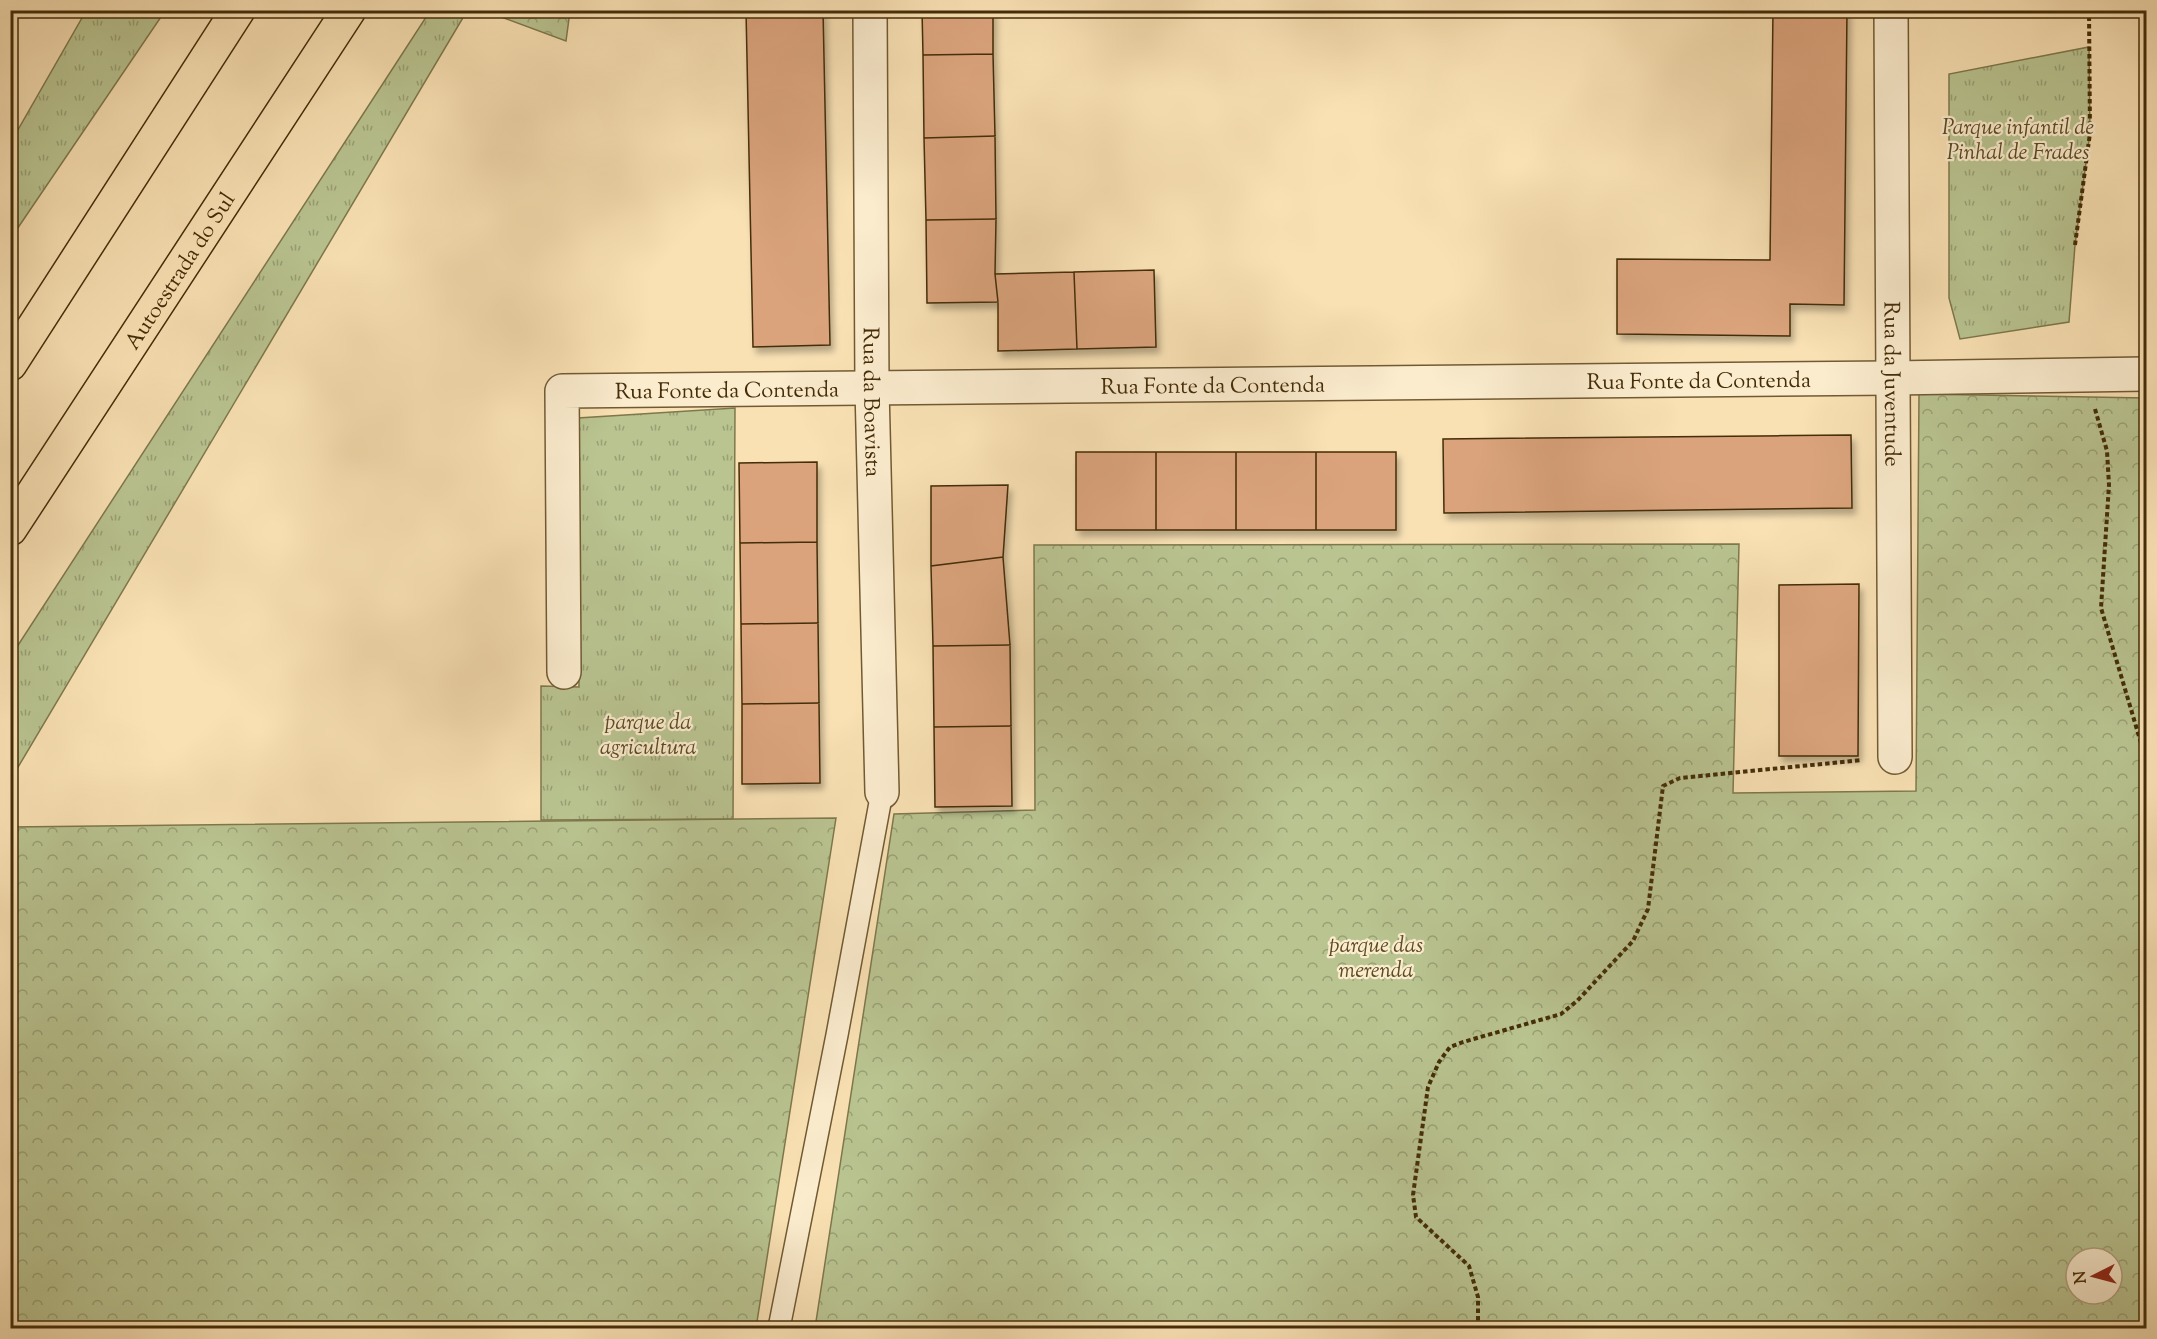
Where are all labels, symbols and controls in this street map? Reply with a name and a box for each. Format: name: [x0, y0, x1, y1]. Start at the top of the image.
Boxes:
park label: Parque infantil de Pinhal de Frades: [1942, 113, 2094, 170]
street label: Autoestrada do Sul: [118, 187, 245, 357]
street label: Rua da Juventude: [1874, 301, 1906, 467]
street label: Rua da Boavista: [853, 327, 887, 477]
street label: Rua Fonte da Contenda: [1587, 366, 1811, 400]
street label: Rua Fonte da Contenda: [1101, 371, 1325, 405]
street label: Rua Fonte da Contenda: [615, 375, 839, 409]
park label: parque da agricultura: [600, 708, 696, 765]
park label: parque das merenda: [1329, 931, 1423, 988]
north arrow: [2064, 1246, 2124, 1306]
text: N: [2069, 1270, 2094, 1285]

